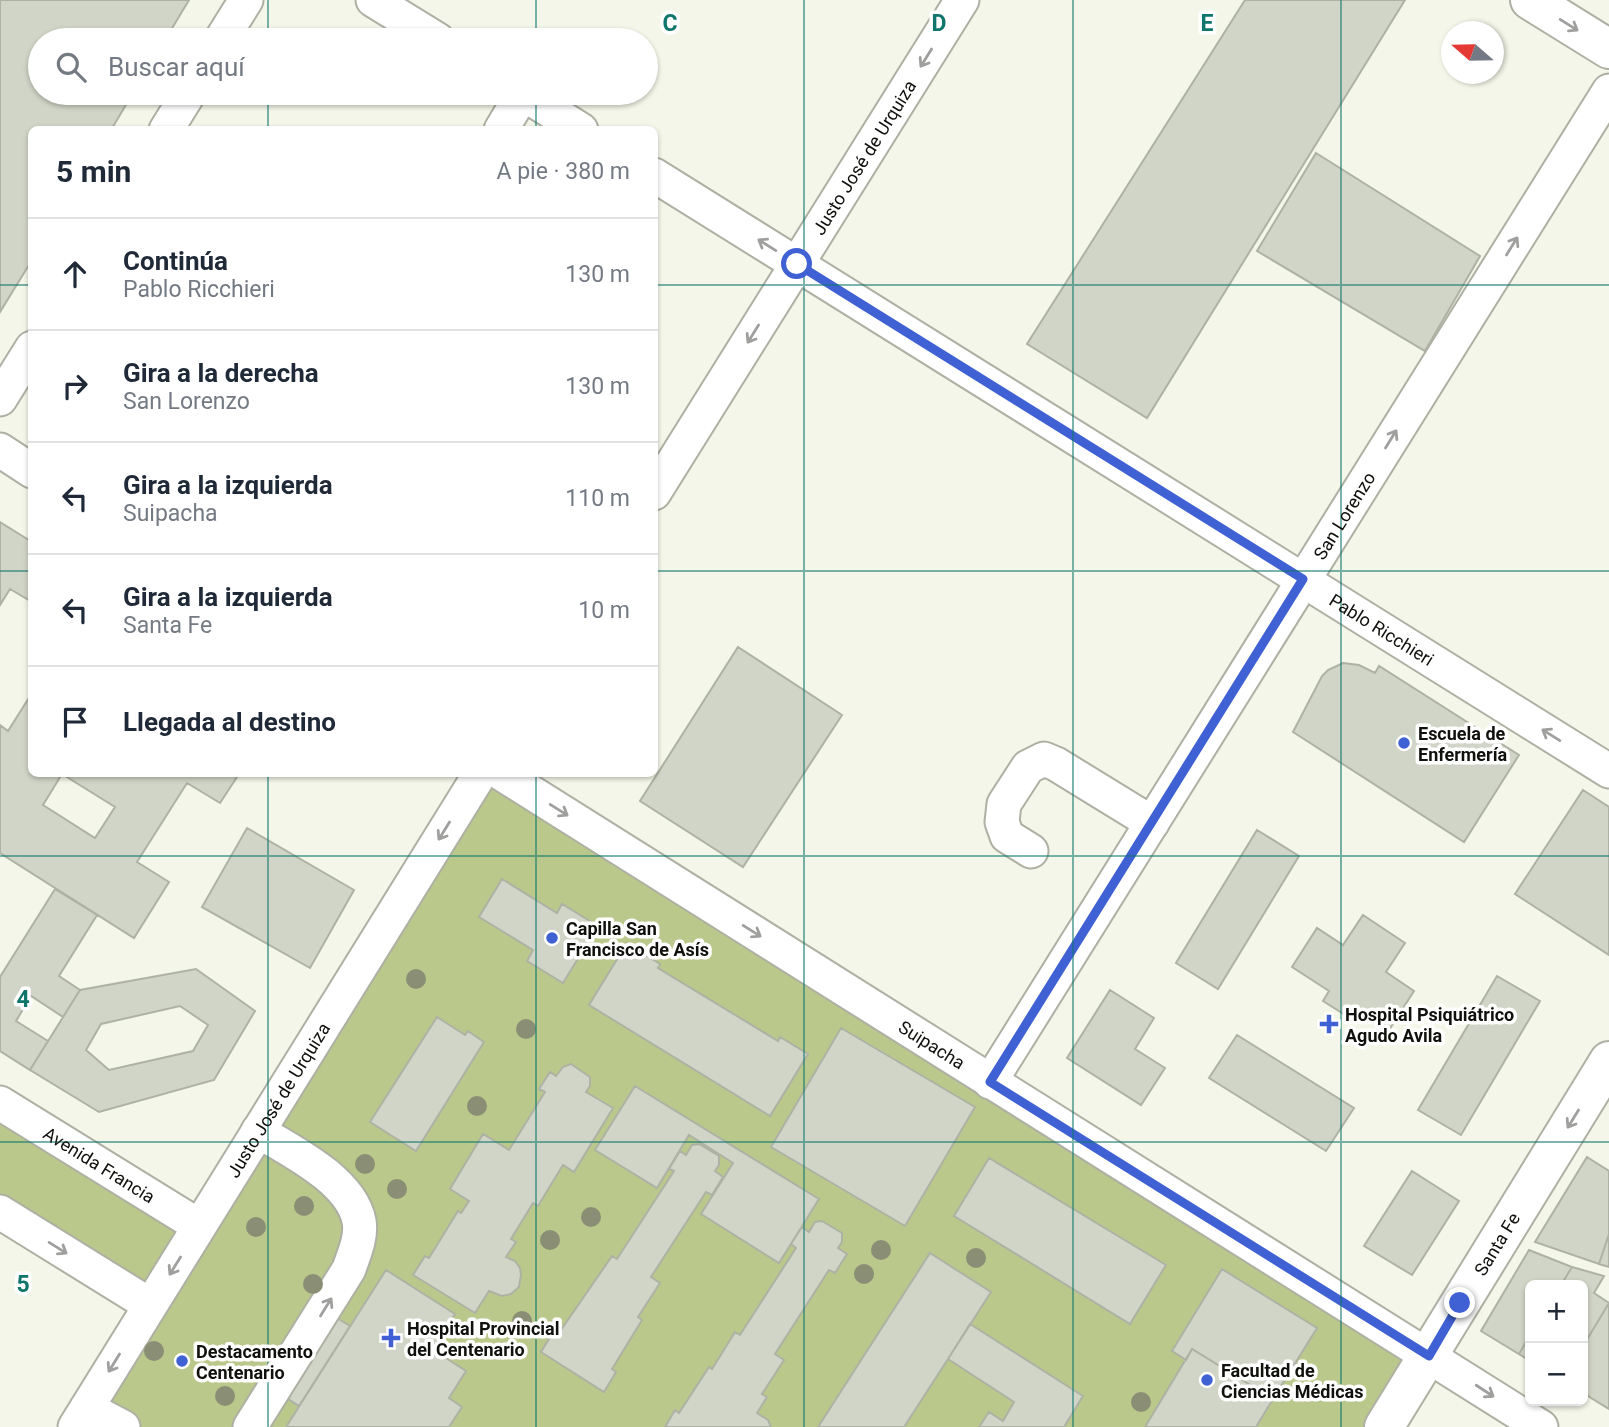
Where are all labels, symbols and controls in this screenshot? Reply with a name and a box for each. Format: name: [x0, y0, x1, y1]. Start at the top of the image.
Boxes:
text: C: [662, 10, 678, 37]
text: D: [932, 10, 946, 37]
text: E: [1201, 10, 1214, 37]
one-way arrow: [1559, 18, 1579, 32]
north arrow: [1441, 21, 1504, 84]
search box: [28, 28, 658, 105]
icon: search: [52, 48, 90, 86]
one-way arrow: [918, 48, 933, 67]
text: Buscar aquí: [108, 52, 245, 82]
street label: Justo José de Urquiza: [808, 76, 920, 238]
text: 5 min: [56, 154, 131, 189]
text: A pie · 380 m: [497, 158, 630, 185]
one-way arrow: [1505, 236, 1519, 256]
one-way arrow: [757, 238, 777, 252]
text: Continúa: [123, 246, 228, 276]
route start: [781, 248, 812, 279]
icon: ahead: [56, 255, 94, 293]
text: 130 m: [565, 261, 630, 288]
text: Pablo Ricchieri: [123, 276, 275, 303]
one-way arrow: [746, 324, 760, 344]
text: Gira a la derecha: [123, 358, 319, 388]
icon: right: [56, 367, 94, 405]
text: 130 m: [565, 373, 630, 400]
text: San Lorenzo: [123, 388, 250, 415]
one-way arrow: [1385, 429, 1399, 449]
street label: San Lorenzo: [1309, 468, 1379, 563]
text: Gira a la izquierda: [123, 470, 333, 500]
icon: left: [56, 479, 94, 517]
text: 110 m: [565, 485, 630, 512]
text: Suipacha: [123, 500, 218, 527]
text: Gira a la izquierda: [123, 582, 333, 612]
street label: Pablo Ricchieri: [1326, 589, 1438, 670]
icon: left: [56, 591, 94, 629]
text: 10 m: [578, 597, 630, 624]
text: Santa Fe: [123, 612, 212, 639]
icon: arrive: [56, 703, 94, 741]
text: Llegada al destino: [123, 707, 336, 737]
place label: Escuela de Enfermería: [1418, 723, 1508, 765]
one-way arrow: [1542, 727, 1562, 741]
marker: Escuela de Enfermería: [1396, 735, 1412, 751]
one-way arrow: [549, 803, 569, 817]
one-way arrow: [437, 821, 451, 841]
place label: Capilla San Francisco de Asís: [566, 918, 709, 960]
one-way arrow: [741, 925, 761, 939]
marker: Capilla San Francisco de Asís: [544, 930, 560, 946]
text: 4: [16, 986, 30, 1013]
place label: Hospital Psiquiátrico Agudo Avila: [1345, 1004, 1514, 1046]
marker: Hospital Psiquiátrico Agudo Avila: [1319, 1014, 1339, 1034]
street label: Suipacha: [895, 1016, 969, 1073]
street label: Justo José de Urquiza: [222, 1019, 334, 1181]
one-way arrow: [1566, 1108, 1580, 1128]
street label: Avenida Francia: [40, 1122, 159, 1207]
street label: Santa Fe: [1469, 1209, 1524, 1279]
one-way arrow: [48, 1241, 67, 1256]
one-way arrow: [167, 1255, 181, 1275]
text: 5: [16, 1271, 30, 1298]
map controls: [1525, 1280, 1588, 1406]
button: +: [1525, 1280, 1588, 1343]
route end: [1444, 1287, 1475, 1318]
one-way arrow: [318, 1298, 333, 1317]
place label: Hospital Provincial del Centenario: [407, 1318, 559, 1360]
marker: Hospital Provincial del Centenario: [381, 1328, 401, 1348]
place label: Destacamento Centenario: [196, 1341, 313, 1383]
button: −: [1525, 1343, 1588, 1406]
one-way arrow: [107, 1353, 121, 1373]
marker: Destacamento Centenario: [174, 1353, 190, 1369]
place label: Facultad de Ciencias Médicas: [1221, 1360, 1363, 1402]
marker: Facultad de Ciencias Médicas: [1199, 1372, 1215, 1388]
one-way arrow: [1475, 1385, 1495, 1399]

